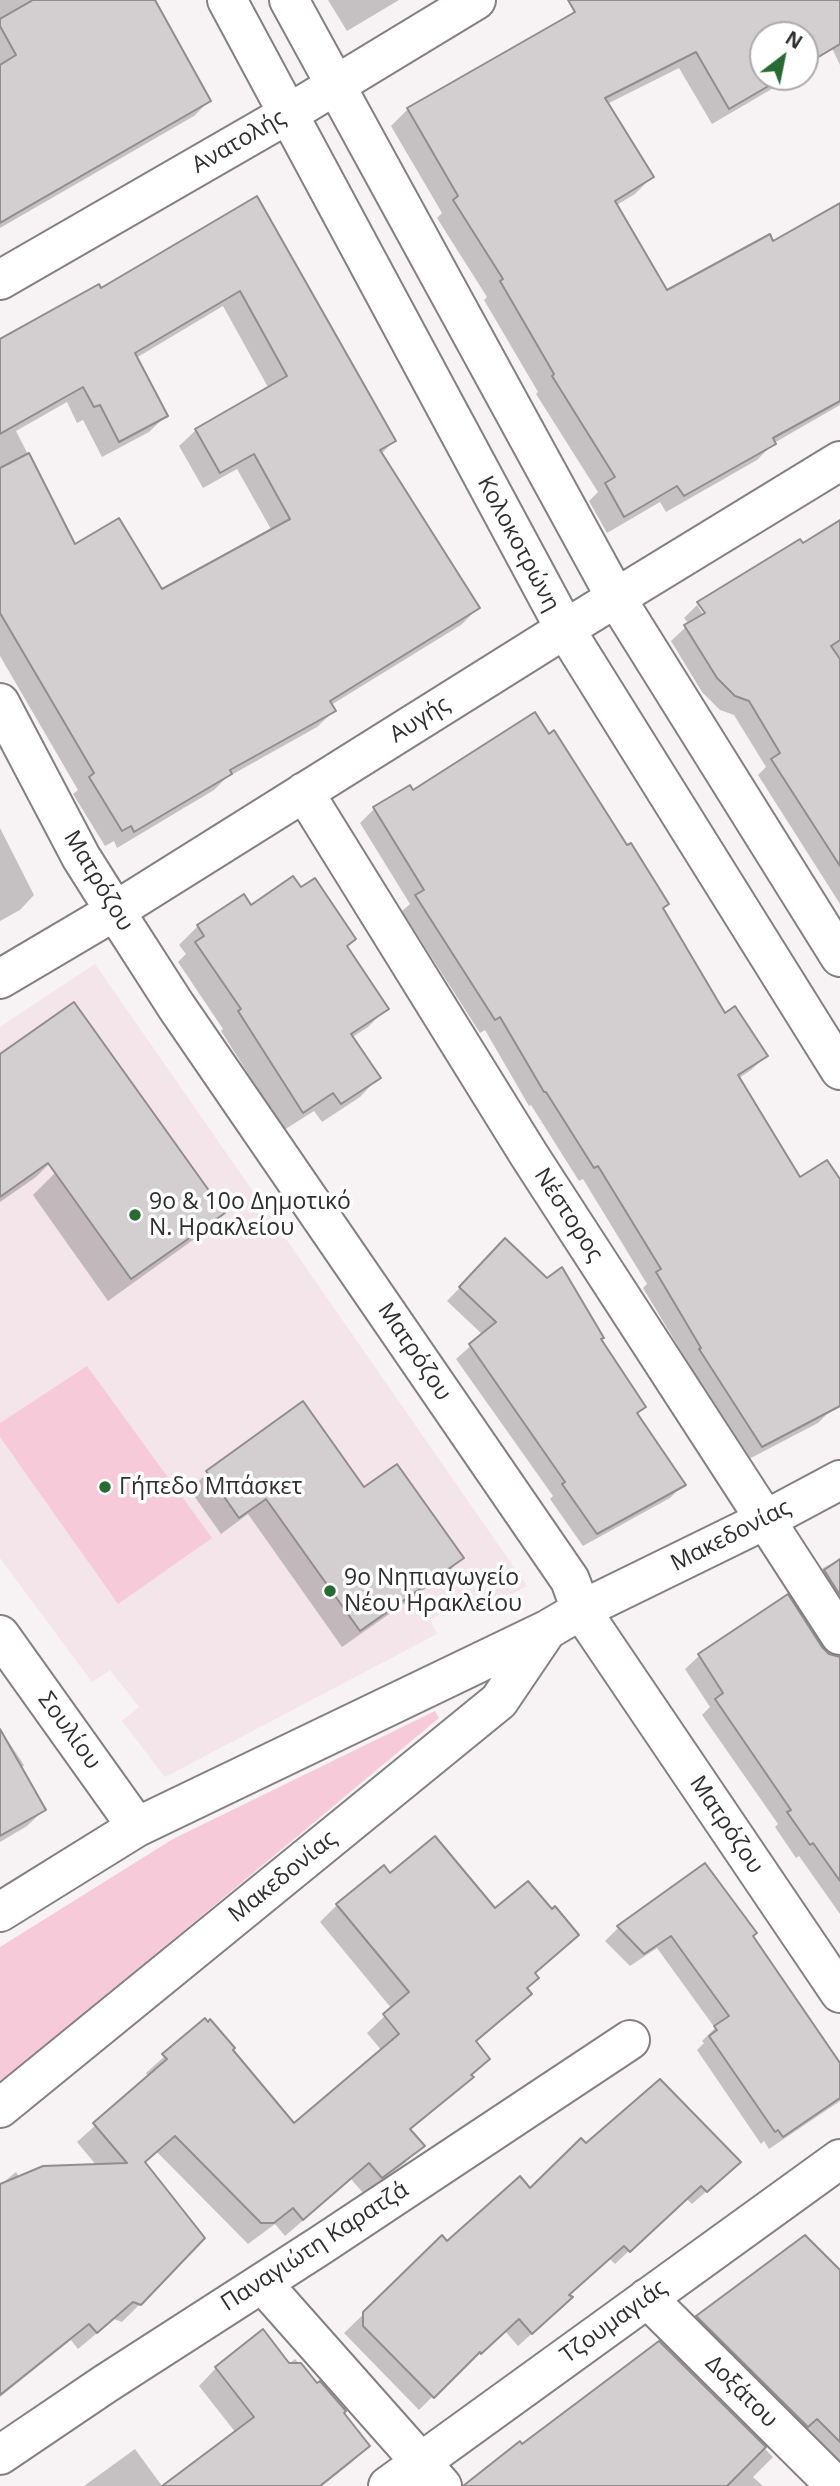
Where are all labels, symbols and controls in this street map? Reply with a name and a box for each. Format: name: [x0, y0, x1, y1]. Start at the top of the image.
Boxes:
north arrow: [749, 21, 819, 91]
text: N: [781, 25, 808, 55]
street label: Ανατολής: [187, 104, 291, 180]
street label: Κολοκοτρώνη: [471, 472, 565, 616]
street label: Αυγής: [385, 691, 455, 749]
street label: Ματρόζου: [57, 826, 139, 936]
street label: Νέστορος: [528, 1163, 608, 1267]
place label: 9ο & 10ο Δημοτικό Ν. Ηρακλείου: [149, 1188, 351, 1242]
marker: 9ο & 10ο Δημοτικό Ν. Ηρακλείου: [127, 1207, 143, 1223]
street label: Ματρόζου: [371, 1298, 457, 1406]
place label: Γήπεδο Μπάσκετ: [119, 1473, 302, 1501]
marker: Γήπεδο Μπάσκετ: [97, 1479, 113, 1495]
street label: Μακεδονίας: [666, 1494, 796, 1578]
place label: 9ο Νηπιαγωγείο Νέου Ηρακλείου: [344, 1564, 522, 1618]
marker: 9ο Νηπιαγωγείο Νέου Ηρακλείου: [322, 1583, 338, 1599]
street label: Σουλίου: [32, 1687, 106, 1775]
street label: Ματρόζου: [683, 1771, 769, 1879]
street label: Μακεδονίας: [223, 1825, 343, 1929]
street label: Παναγιώτη Καρατζά: [216, 2176, 414, 2318]
street label: Τζουμαγιάς: [555, 2274, 673, 2370]
street label: Δοξάτου: [699, 2350, 783, 2434]

